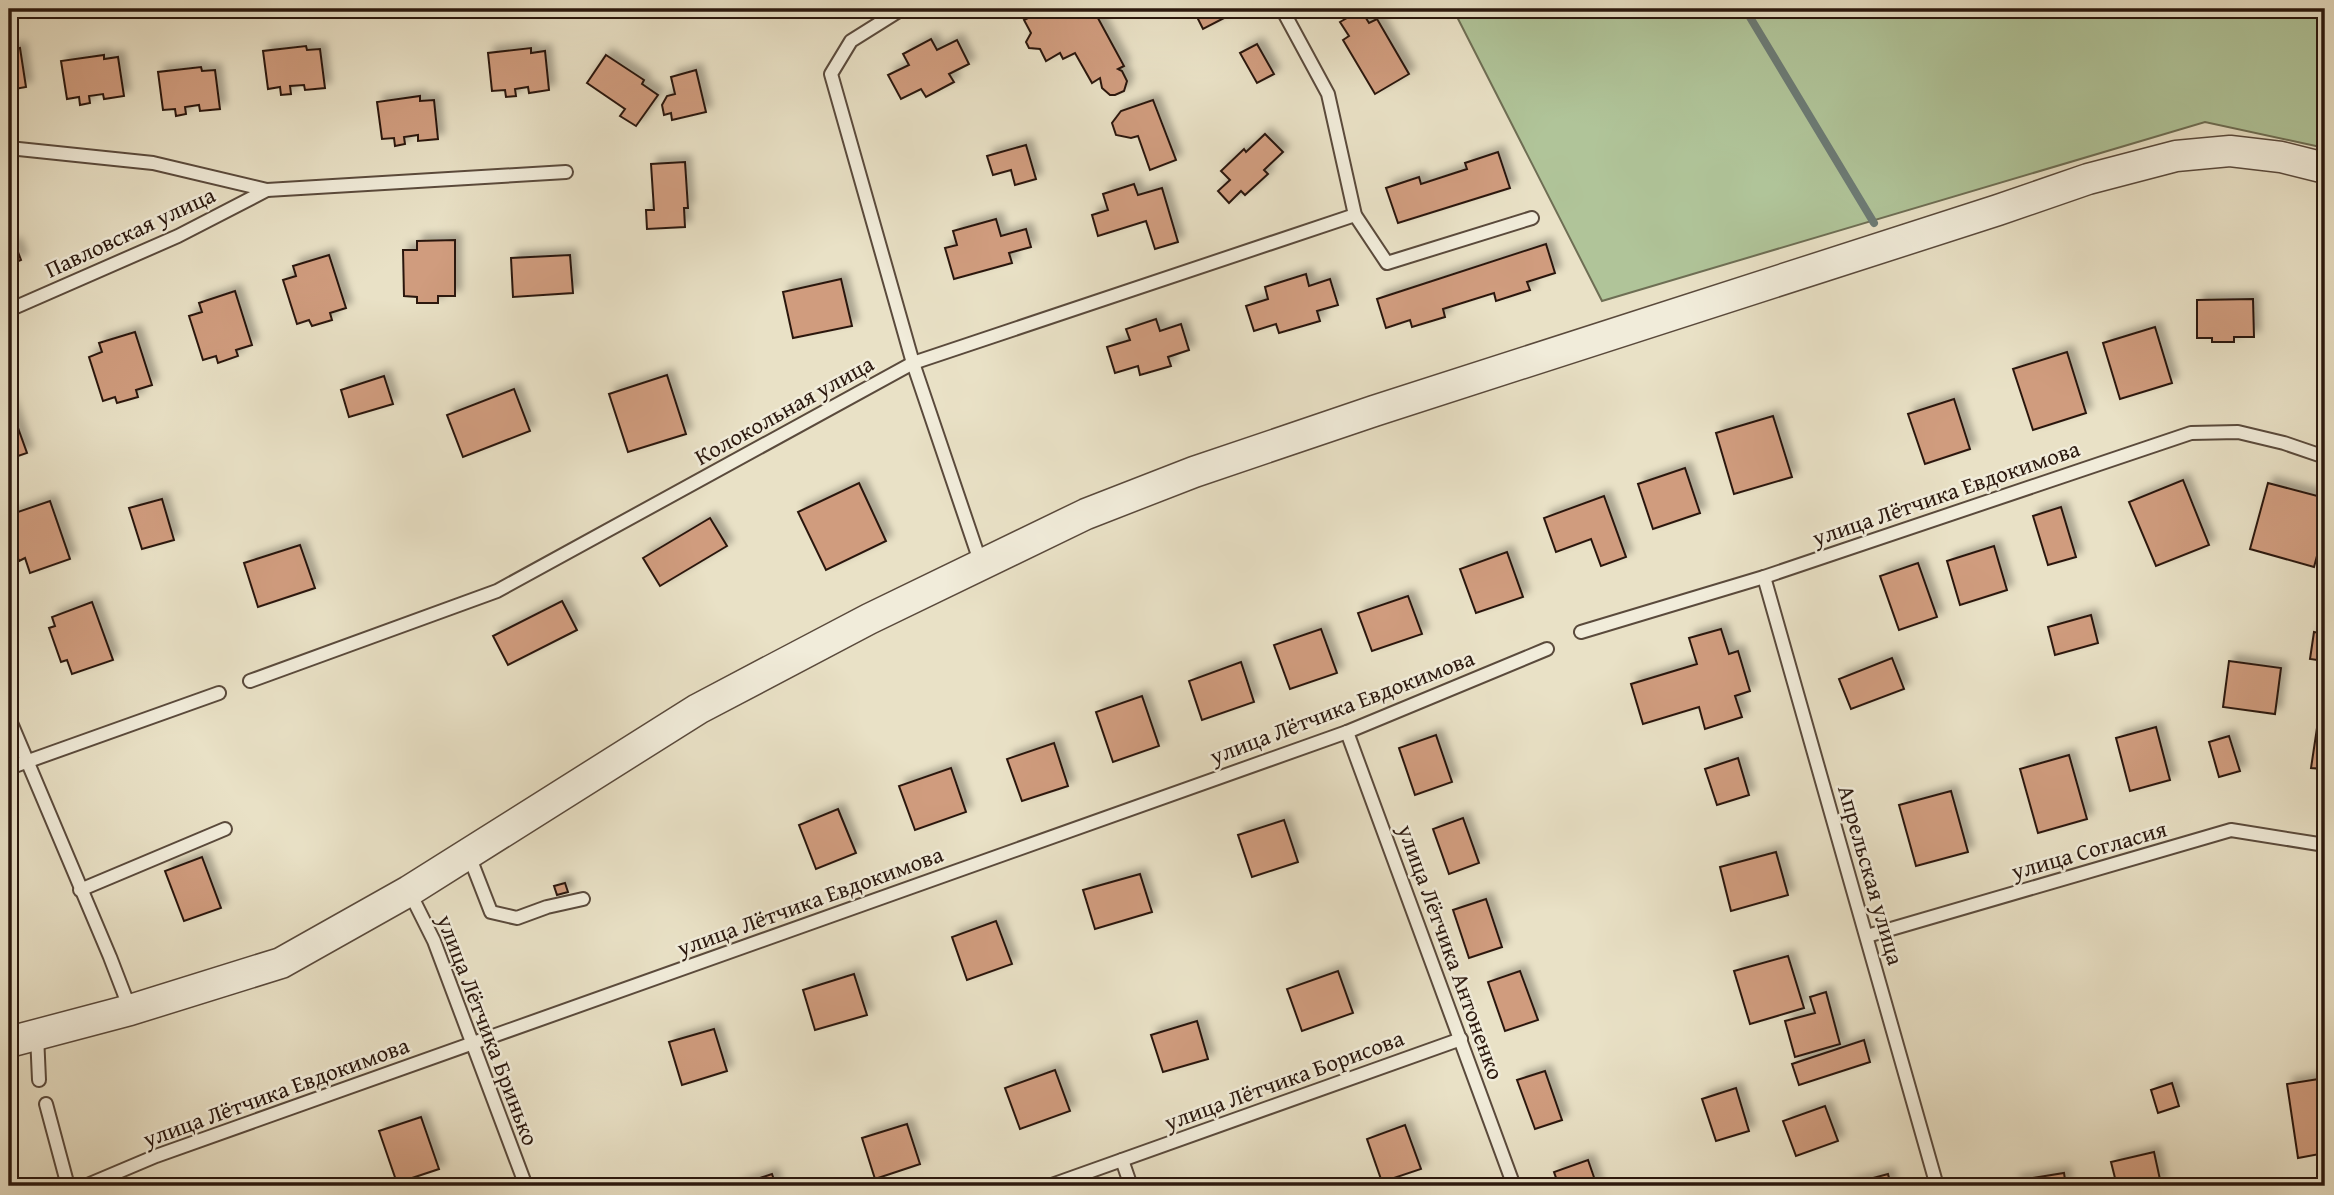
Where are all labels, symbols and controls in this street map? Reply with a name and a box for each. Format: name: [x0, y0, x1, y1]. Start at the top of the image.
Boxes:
street label: Павловская улица: [39, 178, 220, 286]
street label: Колокольная улица: [688, 346, 880, 473]
street label: улица Лётчика Евдокимова: [1807, 431, 2084, 554]
street label: улица Лётчика Евдокимова: [1204, 641, 1479, 773]
street label: Апрельская улица: [1830, 781, 1913, 969]
street label: улица Согласия: [2006, 811, 2171, 888]
street label: улица Лётчика Антоненко: [1390, 819, 1513, 1084]
street label: улица Лётчика Евдокимова: [671, 837, 947, 964]
street label: улица Лётчика Бринько: [429, 909, 548, 1150]
street label: улица Лётчика Борисова: [1159, 1021, 1408, 1139]
street label: улица Лётчика Евдокимова: [137, 1028, 413, 1155]

